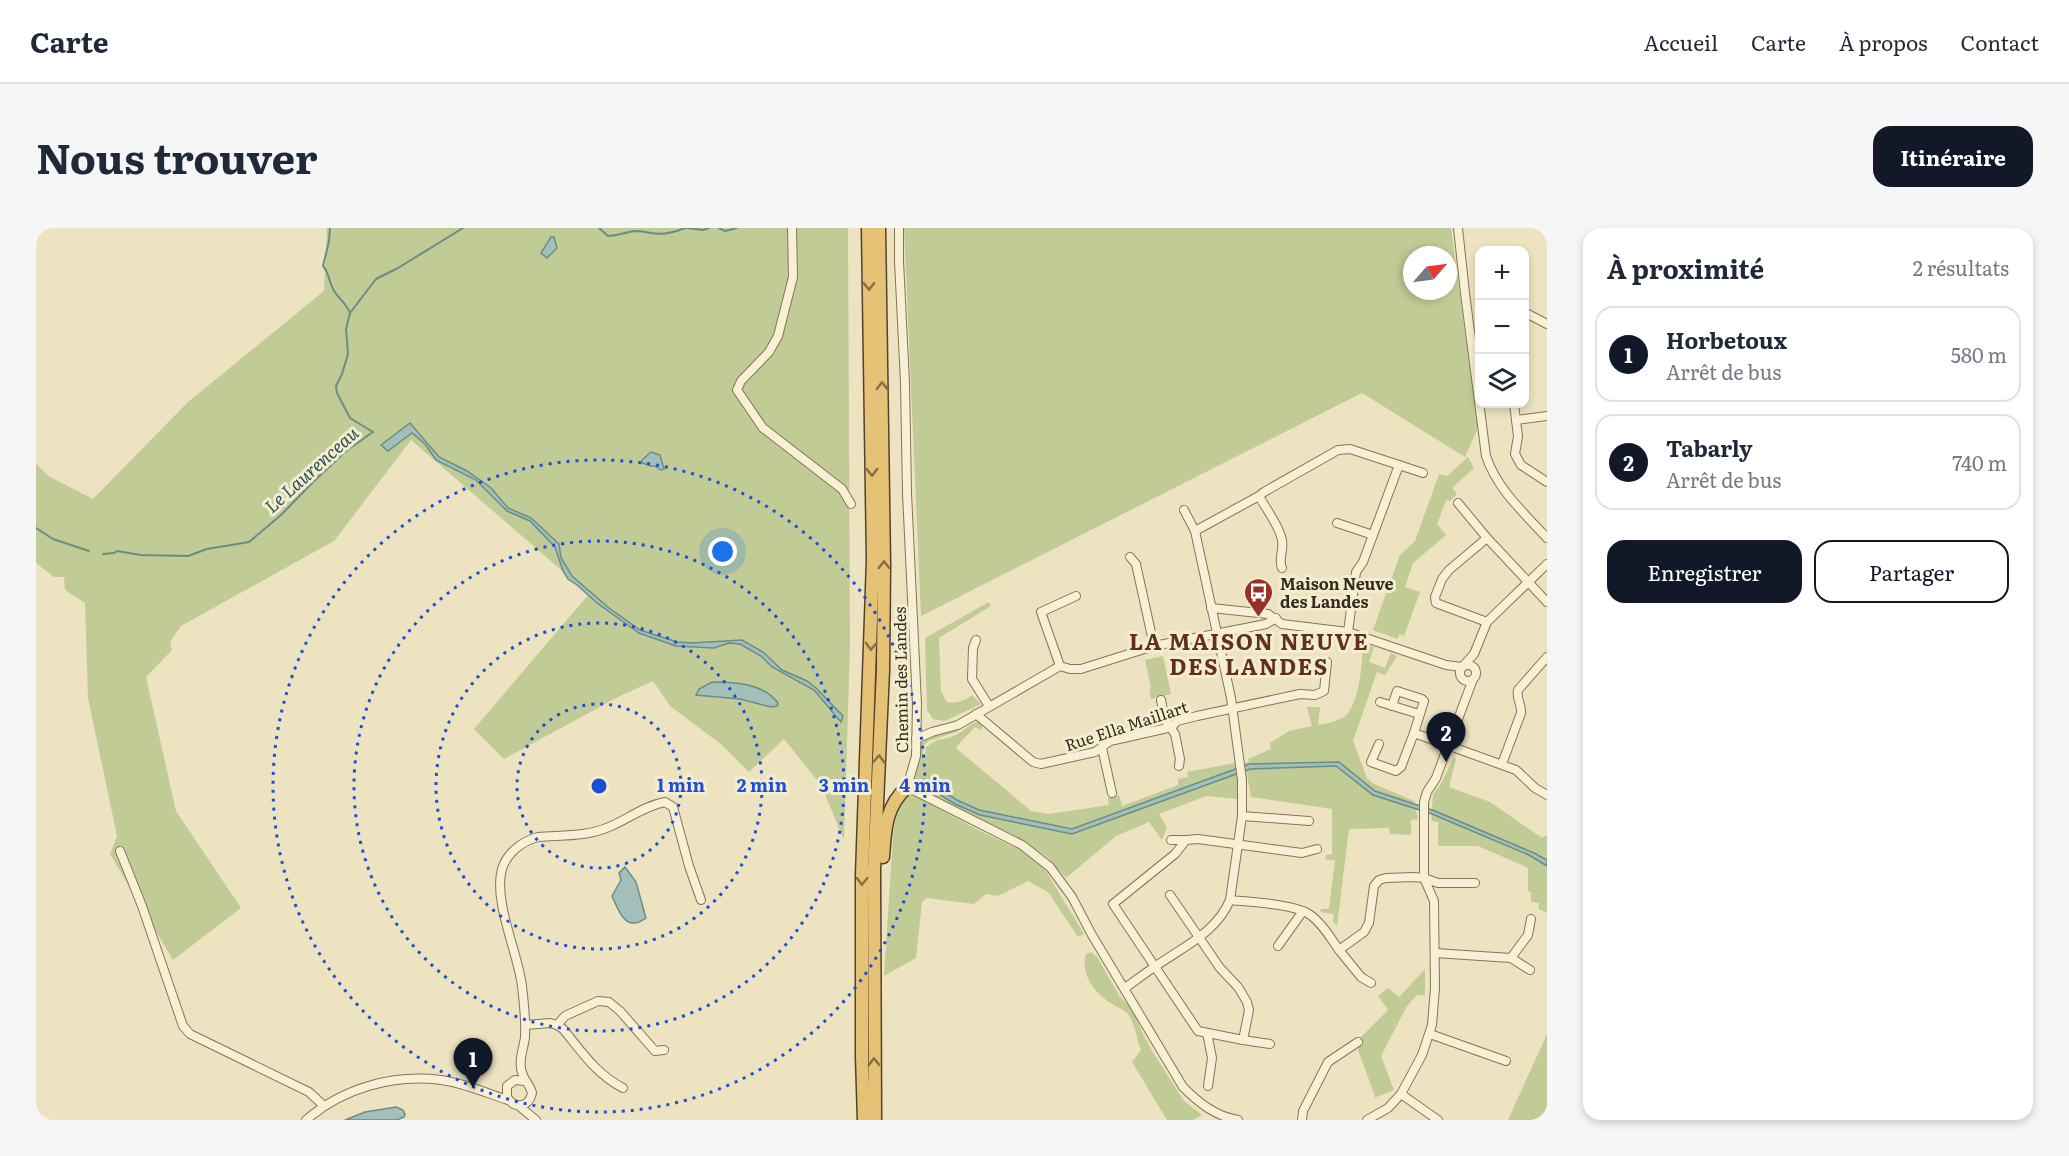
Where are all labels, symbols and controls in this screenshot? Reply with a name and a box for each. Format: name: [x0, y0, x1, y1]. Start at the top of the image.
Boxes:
text: Carte: [30, 20, 109, 62]
text: Accueil: [1644, 26, 1718, 57]
text: Carte: [1751, 26, 1806, 57]
text: À propos: [1839, 26, 1928, 57]
text: Contact: [1961, 26, 2039, 57]
text: Nous trouver: [36, 125, 318, 187]
button: Itinéraire: [1873, 126, 2033, 187]
north arrow: [1403, 246, 1457, 300]
map controls: [1475, 246, 1529, 408]
button: +: [1475, 246, 1529, 300]
text: À proximité: [1607, 248, 1764, 287]
text: 2 résultats: [1913, 252, 2009, 282]
one-way arrow: [863, 282, 876, 291]
button: −: [1475, 300, 1529, 354]
text: Horbetoux: [1666, 323, 1787, 356]
text: 1: [1624, 339, 1633, 369]
text: 580 m: [1951, 339, 2007, 369]
button: layers: [1475, 354, 1529, 408]
text: Arrêt de bus: [1666, 356, 1781, 386]
one-way arrow: [876, 381, 888, 390]
water label: Le Laurenceau: [258, 419, 364, 519]
text: Tabarly: [1666, 431, 1753, 464]
text: 2: [1623, 447, 1634, 477]
text: 740 m: [1952, 447, 2007, 477]
text: Arrêt de bus: [1666, 464, 1781, 494]
one-way arrow: [866, 467, 878, 476]
your location: [708, 537, 737, 566]
button: Enregistrer: [1607, 540, 1802, 603]
button: Partager: [1814, 540, 2009, 603]
one-way arrow: [878, 560, 890, 569]
place label: Maison Neuve des Landes: [1280, 571, 1394, 613]
bus stop icon: Maison Neuve des Landes: [1243, 576, 1275, 618]
street label: Chemin des Landes: [887, 607, 913, 753]
district label: LA MAISON NEUVE DES LANDES: [1129, 624, 1369, 682]
one-way arrow: [865, 641, 877, 650]
street label: Rue Ella Maillart: [1061, 694, 1191, 756]
pin: 2: [1426, 712, 1466, 762]
one-way arrow: [873, 755, 885, 764]
text: 1 min: [657, 771, 706, 798]
text: 2 min: [737, 771, 788, 798]
text: 3 min: [819, 771, 870, 798]
text: 4 min: [899, 771, 951, 798]
centre of rings: [589, 776, 609, 796]
one-way arrow: [856, 876, 868, 885]
pin: 1: [454, 1038, 492, 1088]
one-way arrow: [868, 1057, 880, 1066]

